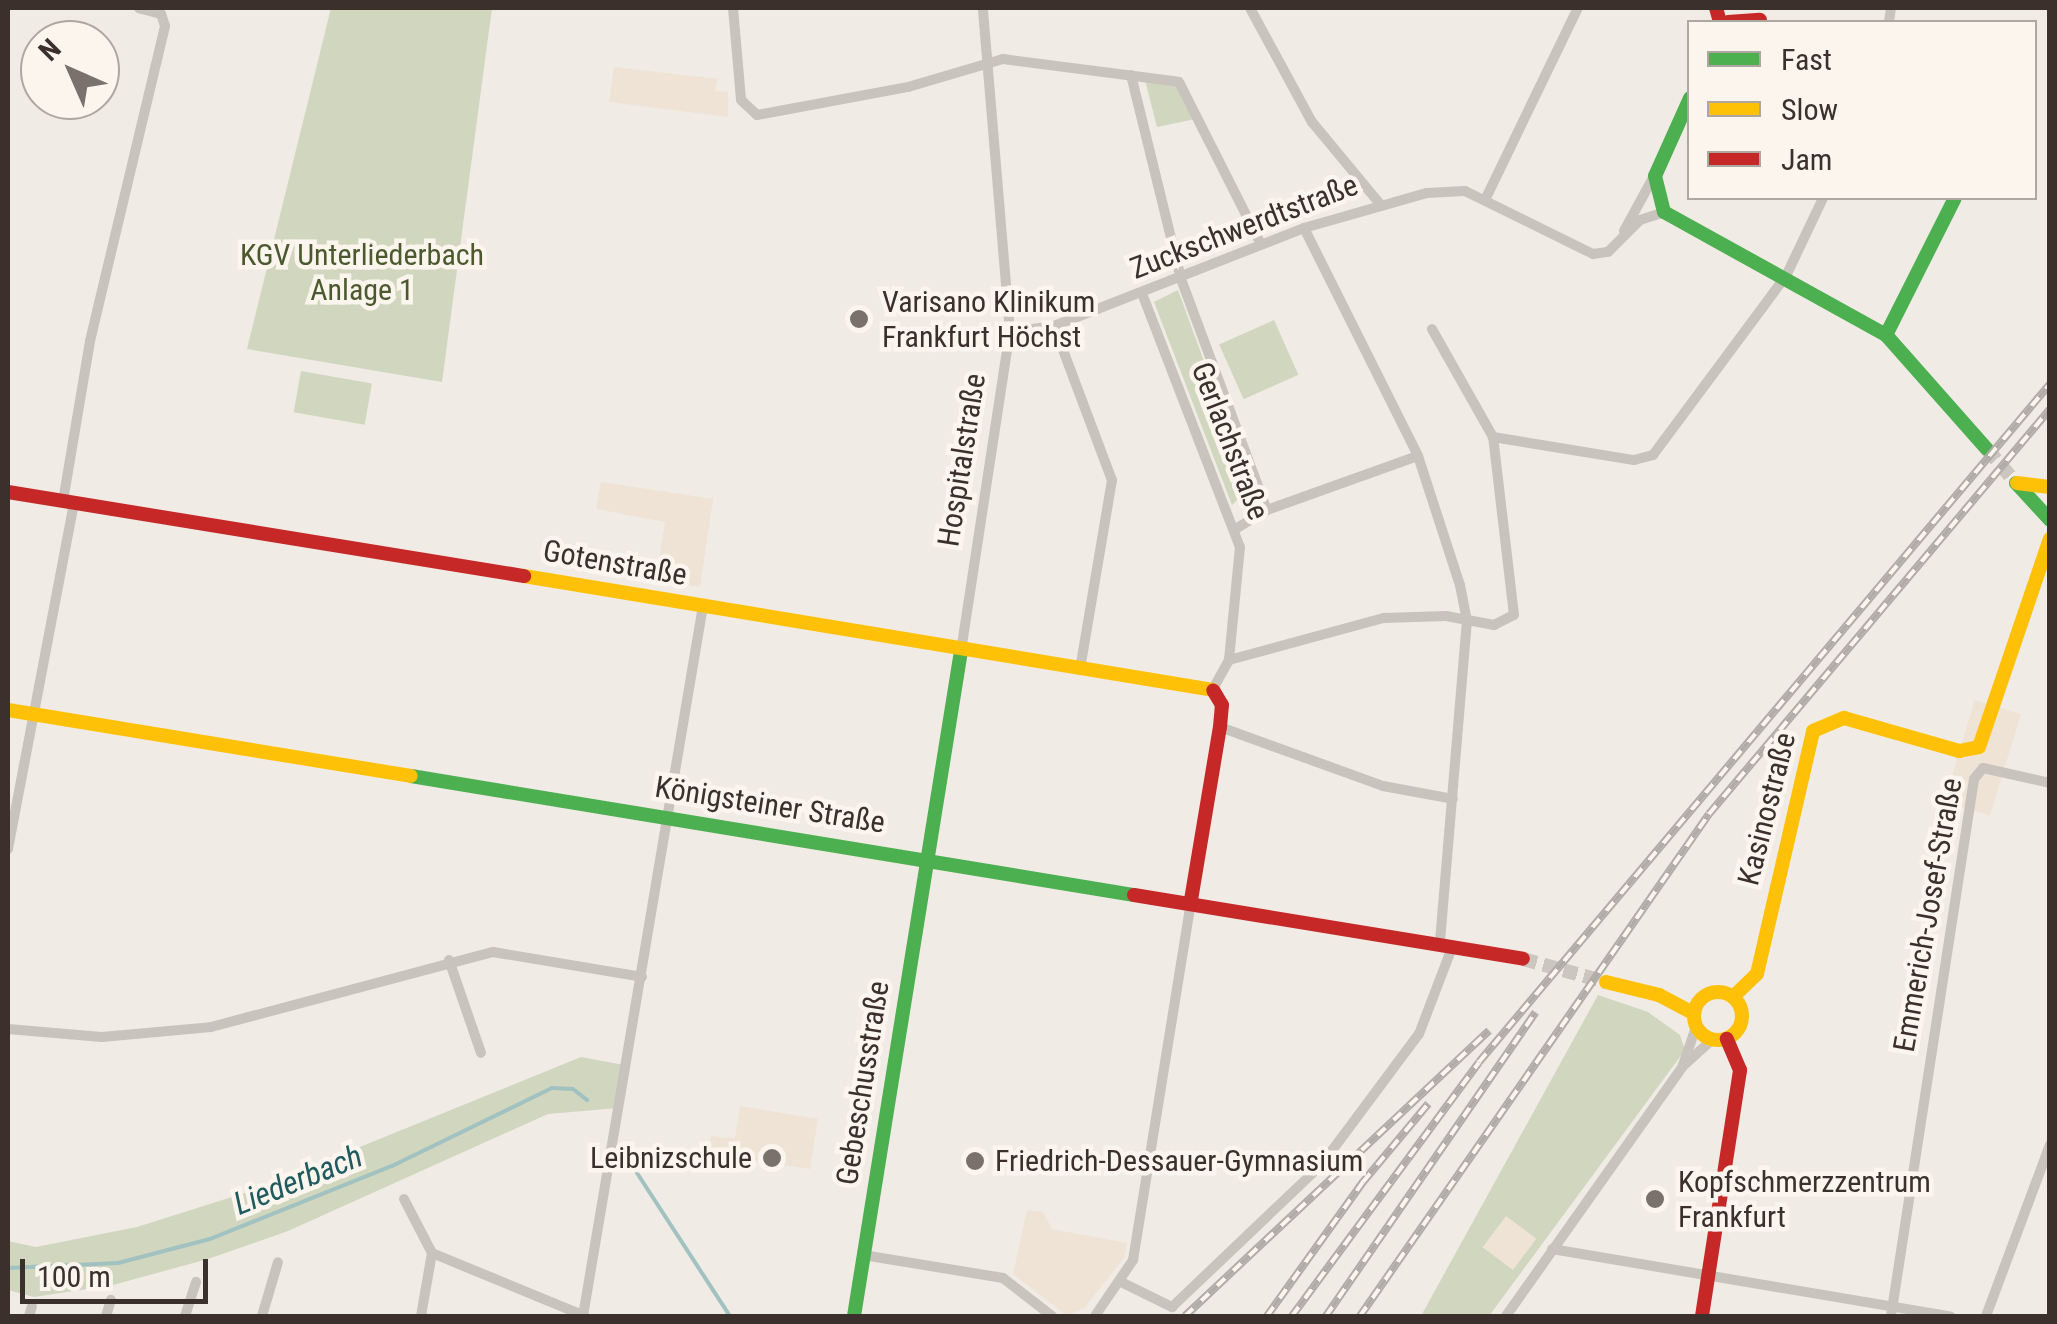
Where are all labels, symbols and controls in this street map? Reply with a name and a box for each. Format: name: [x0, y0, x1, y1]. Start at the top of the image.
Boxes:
north arrow: [20, 20, 120, 120]
legend: [1687, 20, 2037, 200]
text: N: [32, 32, 68, 68]
text: Fast: [1781, 42, 1832, 77]
text: Slow: [1781, 92, 1838, 127]
text: Jam: [1781, 142, 1832, 177]
street label: Zuckschwerdtstraße: [1125, 167, 1363, 287]
park label: KGV Unterliederbach Anlage 1: [240, 237, 484, 308]
place label: Varisano Klinikum Frankfurt Höchst: [882, 284, 1095, 354]
marker: Varisano Klinikum Frankfurt Höchst: [846, 306, 872, 332]
street label: Gerlachstraße: [1183, 357, 1277, 525]
street label: Hospitalstraße: [931, 371, 993, 549]
street label: Gotenstraße: [540, 533, 690, 593]
street label: Kasinostraße: [1731, 729, 1803, 889]
street label: Königsteiner Straße: [652, 769, 888, 841]
street label: Emmerich-Josef-Straße: [1886, 775, 1970, 1055]
street label: Gebeschusstraße: [829, 978, 897, 1188]
water label: Liederbach: [228, 1137, 368, 1223]
place label: Leibnizschule: [590, 1140, 752, 1176]
place label: Friedrich-Dessauer-Gymnasium: [995, 1143, 1363, 1179]
marker: Leibnizschule: [761, 1147, 783, 1169]
marker: Friedrich-Dessauer-Gymnasium: [964, 1150, 986, 1172]
place label: Kopfschmerzzentrum Frankfurt: [1678, 1164, 1931, 1234]
marker: Kopfschmerzzentrum Frankfurt: [1642, 1186, 1668, 1212]
scale bar: [25, 1239, 212, 1301]
text: 100 m: [37, 1259, 111, 1294]

